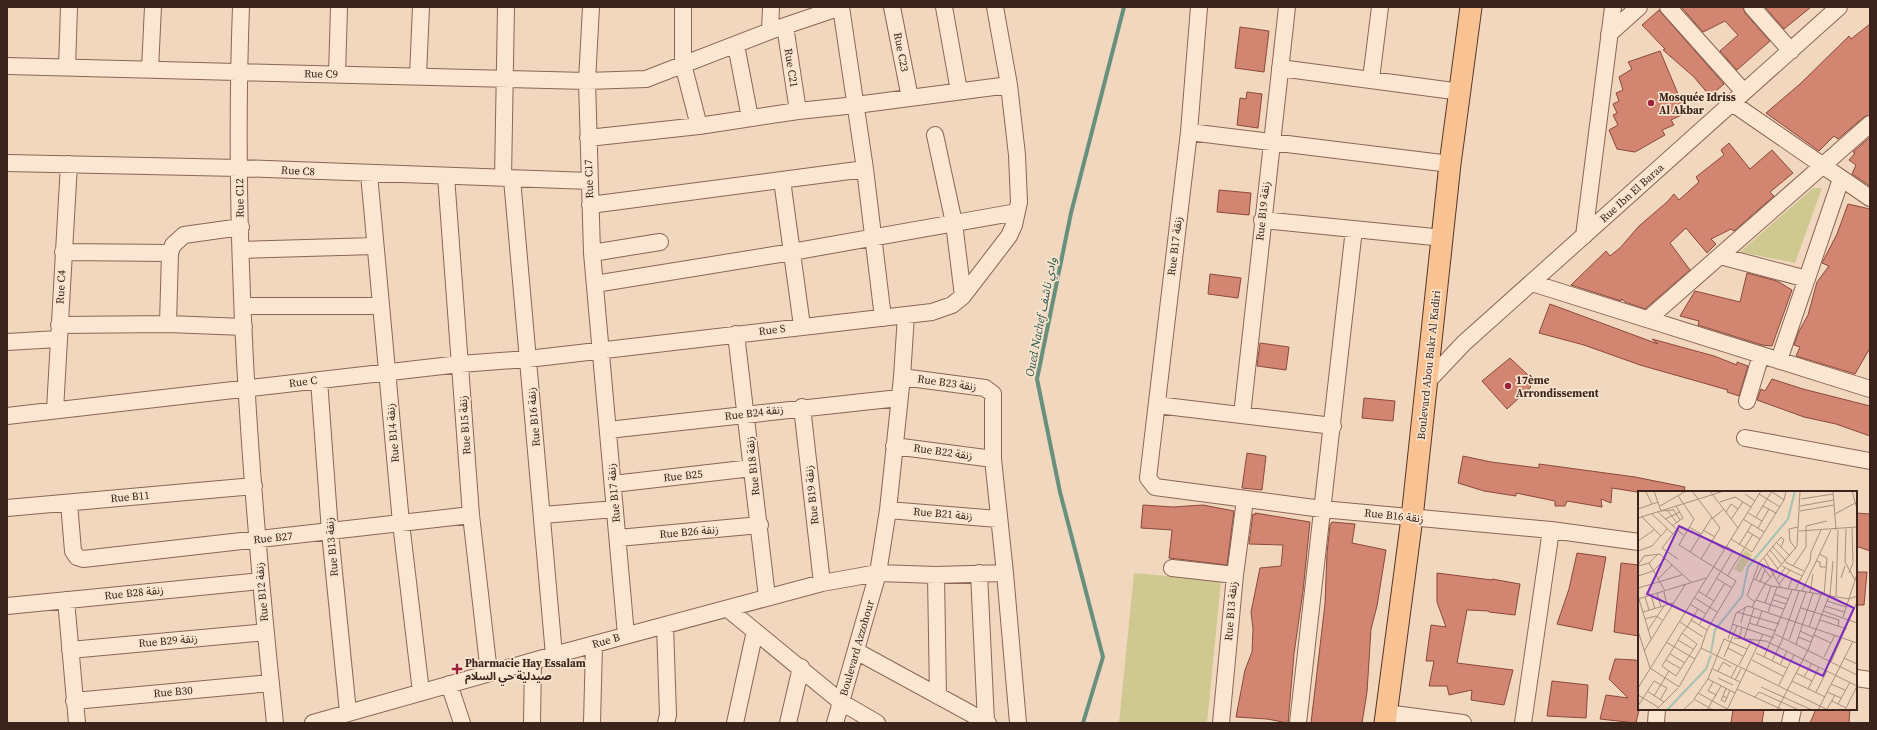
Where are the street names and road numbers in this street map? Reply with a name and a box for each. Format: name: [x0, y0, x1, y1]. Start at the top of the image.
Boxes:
street label: Rue C23: [890, 31, 912, 73]
street label: Rue C21: [781, 47, 801, 89]
street label: Rue C9: [304, 66, 338, 82]
street label: Rue C17: [581, 159, 597, 199]
street label: Rue Ibn El Baraa: [1597, 160, 1668, 226]
street label: Rue C8: [281, 163, 315, 179]
street label: Rue C12: [232, 178, 248, 218]
street label: Rue B19 زنقة: [1252, 181, 1274, 241]
street label: Rue B17 زنقة: [1164, 216, 1186, 276]
street label: Rue C4: [53, 269, 69, 304]
street label: Boulevard Abou Bakr Al Kadiri: [1414, 290, 1444, 440]
street label: Rue S: [758, 321, 787, 339]
street label: Rue B23 زنقة: [917, 371, 977, 395]
street label: Rue C: [288, 373, 318, 391]
street label: Rue B16 زنقة: [524, 387, 544, 447]
street label: Rue B15 زنقة: [455, 395, 475, 455]
street label: Rue B24 زنقة: [724, 402, 784, 424]
street label: Rue B14 زنقة: [383, 403, 403, 463]
street label: Rue B18 زنقة: [742, 436, 764, 496]
street label: Rue B22 زنقة: [913, 440, 973, 464]
street label: Rue B17 زنقة: [604, 463, 624, 523]
street label: Rue B19 زنقة: [801, 465, 823, 525]
street label: Rue B25: [663, 466, 704, 486]
street label: Rue B11: [110, 488, 150, 506]
street label: Rue B21 زنقة: [913, 504, 973, 524]
street label: Rue B16 زنقة: [1364, 505, 1424, 527]
street label: Rue B13 زنقة: [322, 517, 342, 577]
street label: Rue B26 زنقة: [659, 522, 719, 542]
street label: Rue B27: [253, 528, 294, 548]
street label: Rue B12 زنقة: [252, 562, 272, 622]
street label: Rue B13 زنقة: [1221, 581, 1241, 641]
street label: Rue B28 زنقة: [104, 582, 164, 604]
street label: Boulevard Azzohour: [836, 598, 878, 698]
street label: Rue B: [590, 630, 622, 652]
street label: Rue B29 زنقة: [138, 631, 198, 651]
street label: Rue B30: [153, 683, 194, 701]

